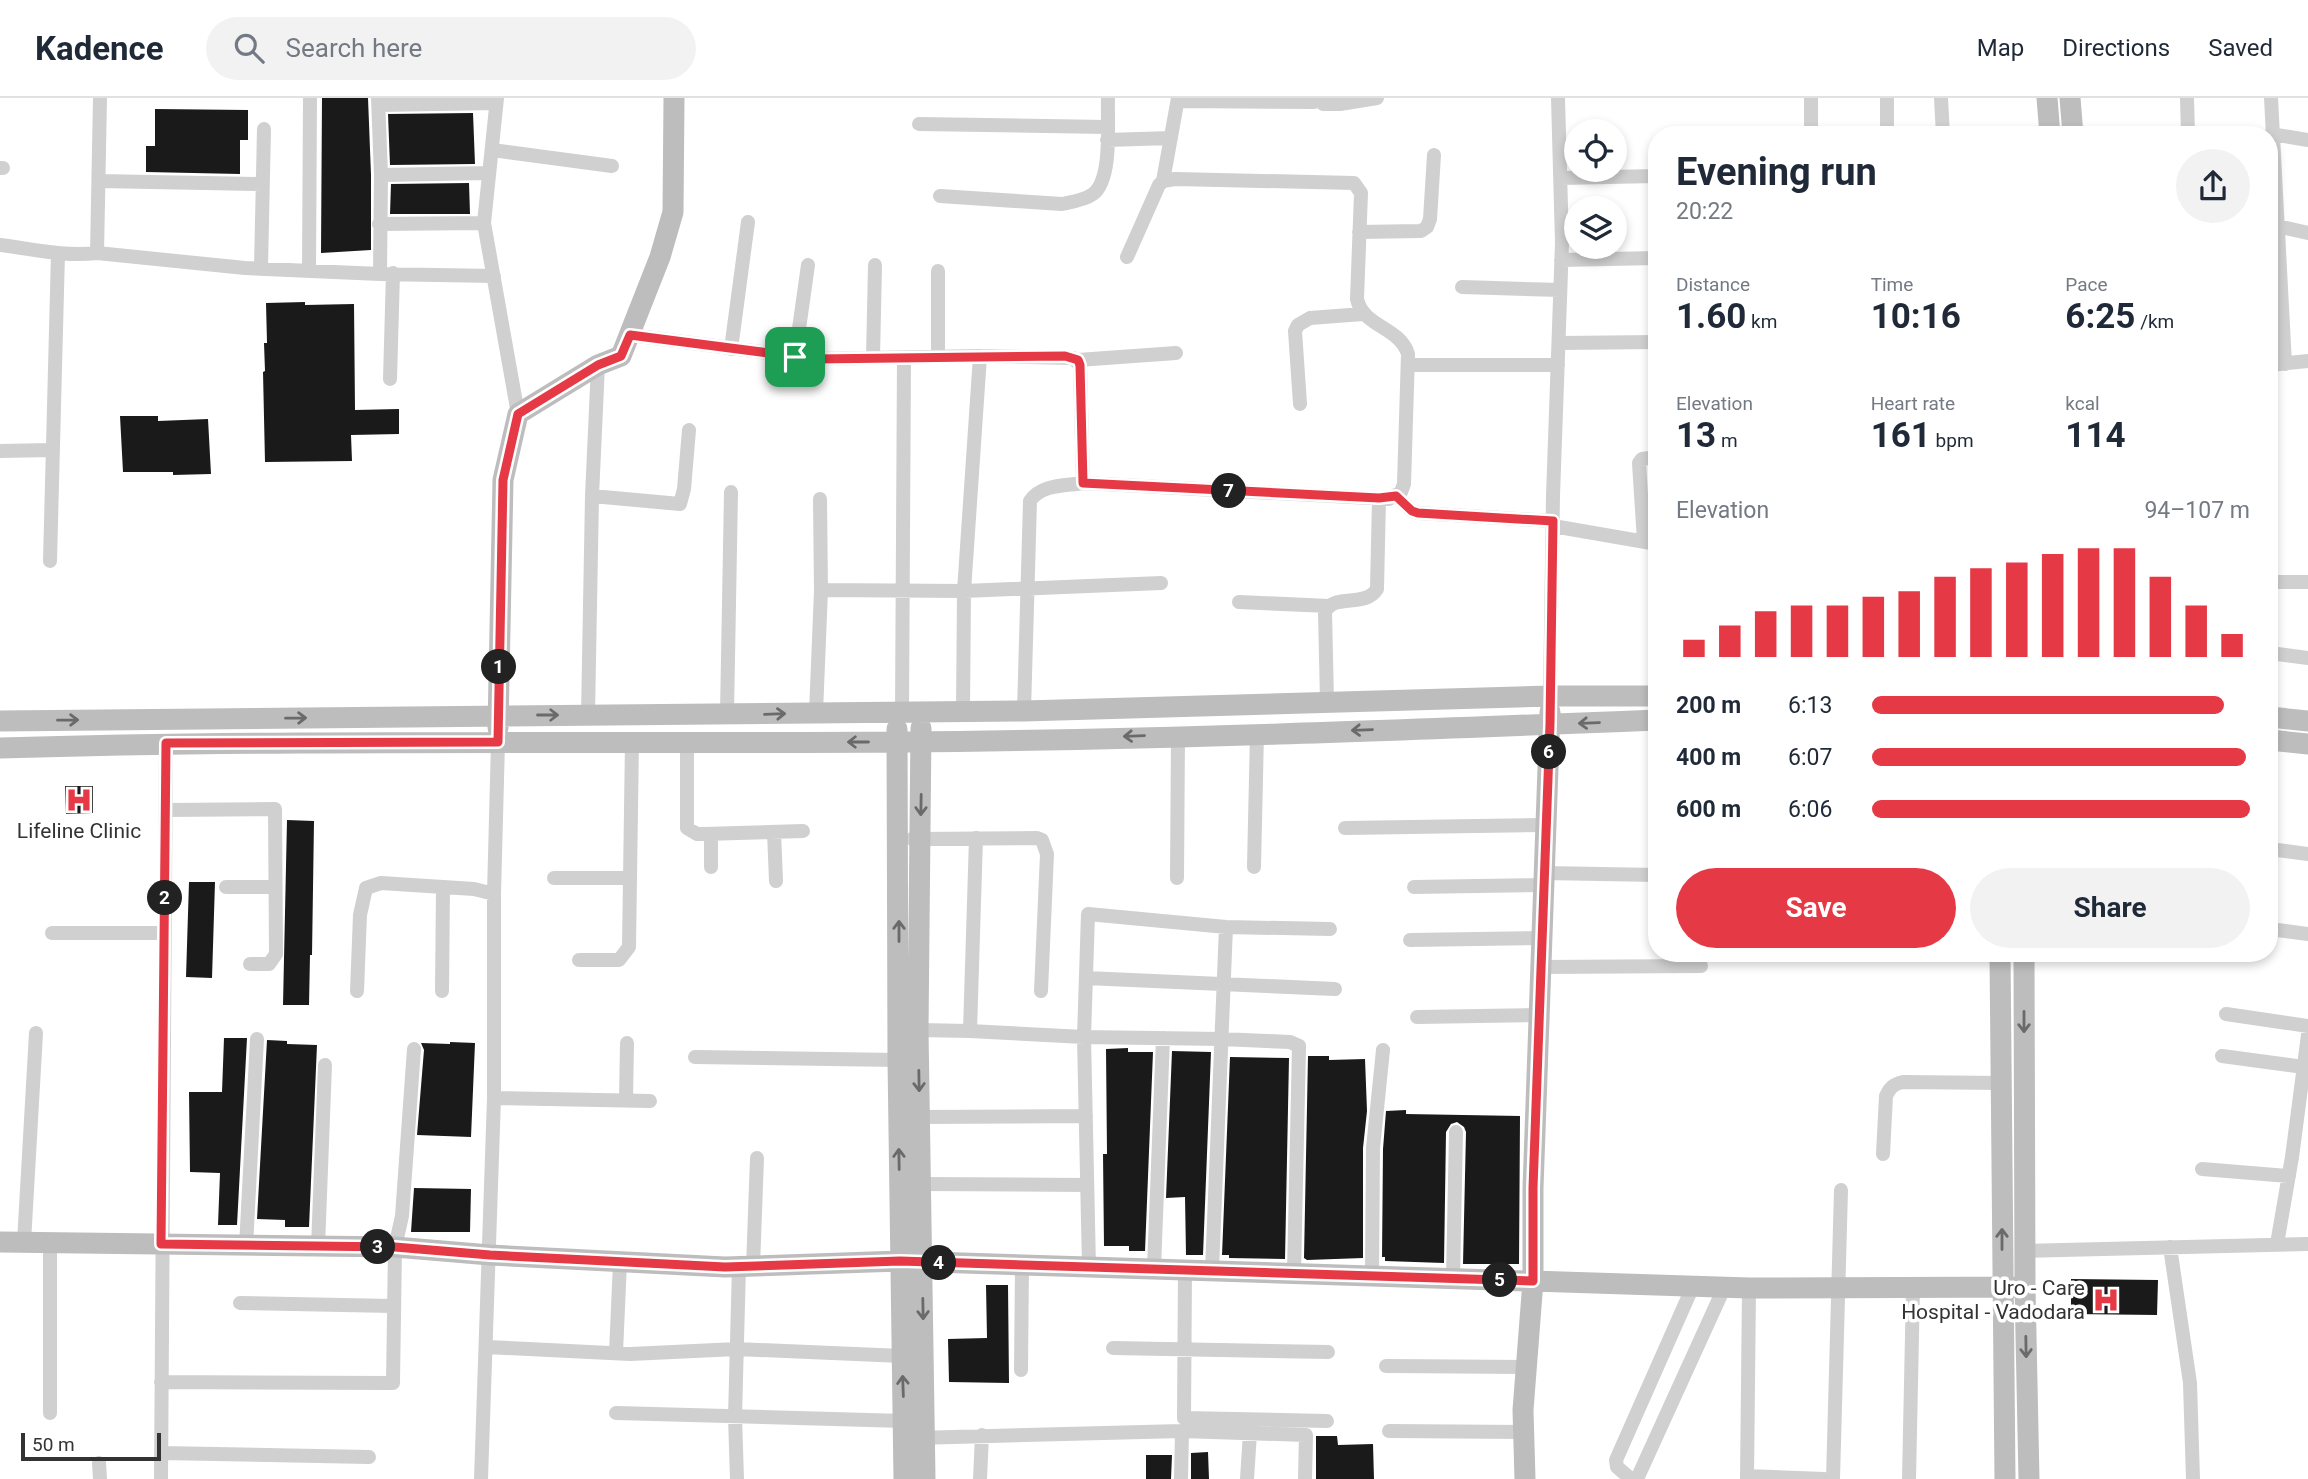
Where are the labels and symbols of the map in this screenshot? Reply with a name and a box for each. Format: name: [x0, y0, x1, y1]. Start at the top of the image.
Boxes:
pin: [765, 327, 825, 387]
pin: 7: [1212, 474, 1246, 508]
pin: 1: [482, 650, 516, 684]
one-way arrow: [763, 707, 786, 721]
one-way arrow: [536, 708, 559, 722]
one-way arrow: [284, 711, 307, 724]
one-way arrow: [56, 713, 79, 727]
one-way arrow: [1578, 716, 1601, 729]
one-way arrow: [1350, 723, 1373, 737]
one-way arrow: [1123, 730, 1146, 743]
pin: 6: [1532, 734, 1566, 770]
one-way arrow: [847, 735, 870, 749]
hospital icon: Lifeline Clinic: [64, 785, 94, 815]
one-way arrow: [914, 793, 928, 816]
place label: Lifeline Clinic: [17, 819, 141, 843]
pin: 2: [148, 880, 182, 916]
one-way arrow: [892, 920, 906, 943]
one-way arrow: [2017, 1010, 2031, 1033]
one-way arrow: [912, 1069, 925, 1092]
one-way arrow: [892, 1148, 906, 1171]
one-way arrow: [1995, 1228, 2009, 1251]
pin: 3: [360, 1230, 396, 1264]
pin: 4: [922, 1246, 956, 1280]
pin: 5: [1482, 1262, 1518, 1298]
place label: Uro - Care Hospital - Vadodara: [1901, 1276, 2085, 1324]
hospital icon: Uro - Care Hospital - Vadodara: [2091, 1285, 2121, 1315]
one-way arrow: [916, 1297, 930, 1320]
one-way arrow: [2019, 1336, 2033, 1359]
one-way arrow: [896, 1375, 909, 1398]
scale bar: [21, 1430, 161, 1462]

